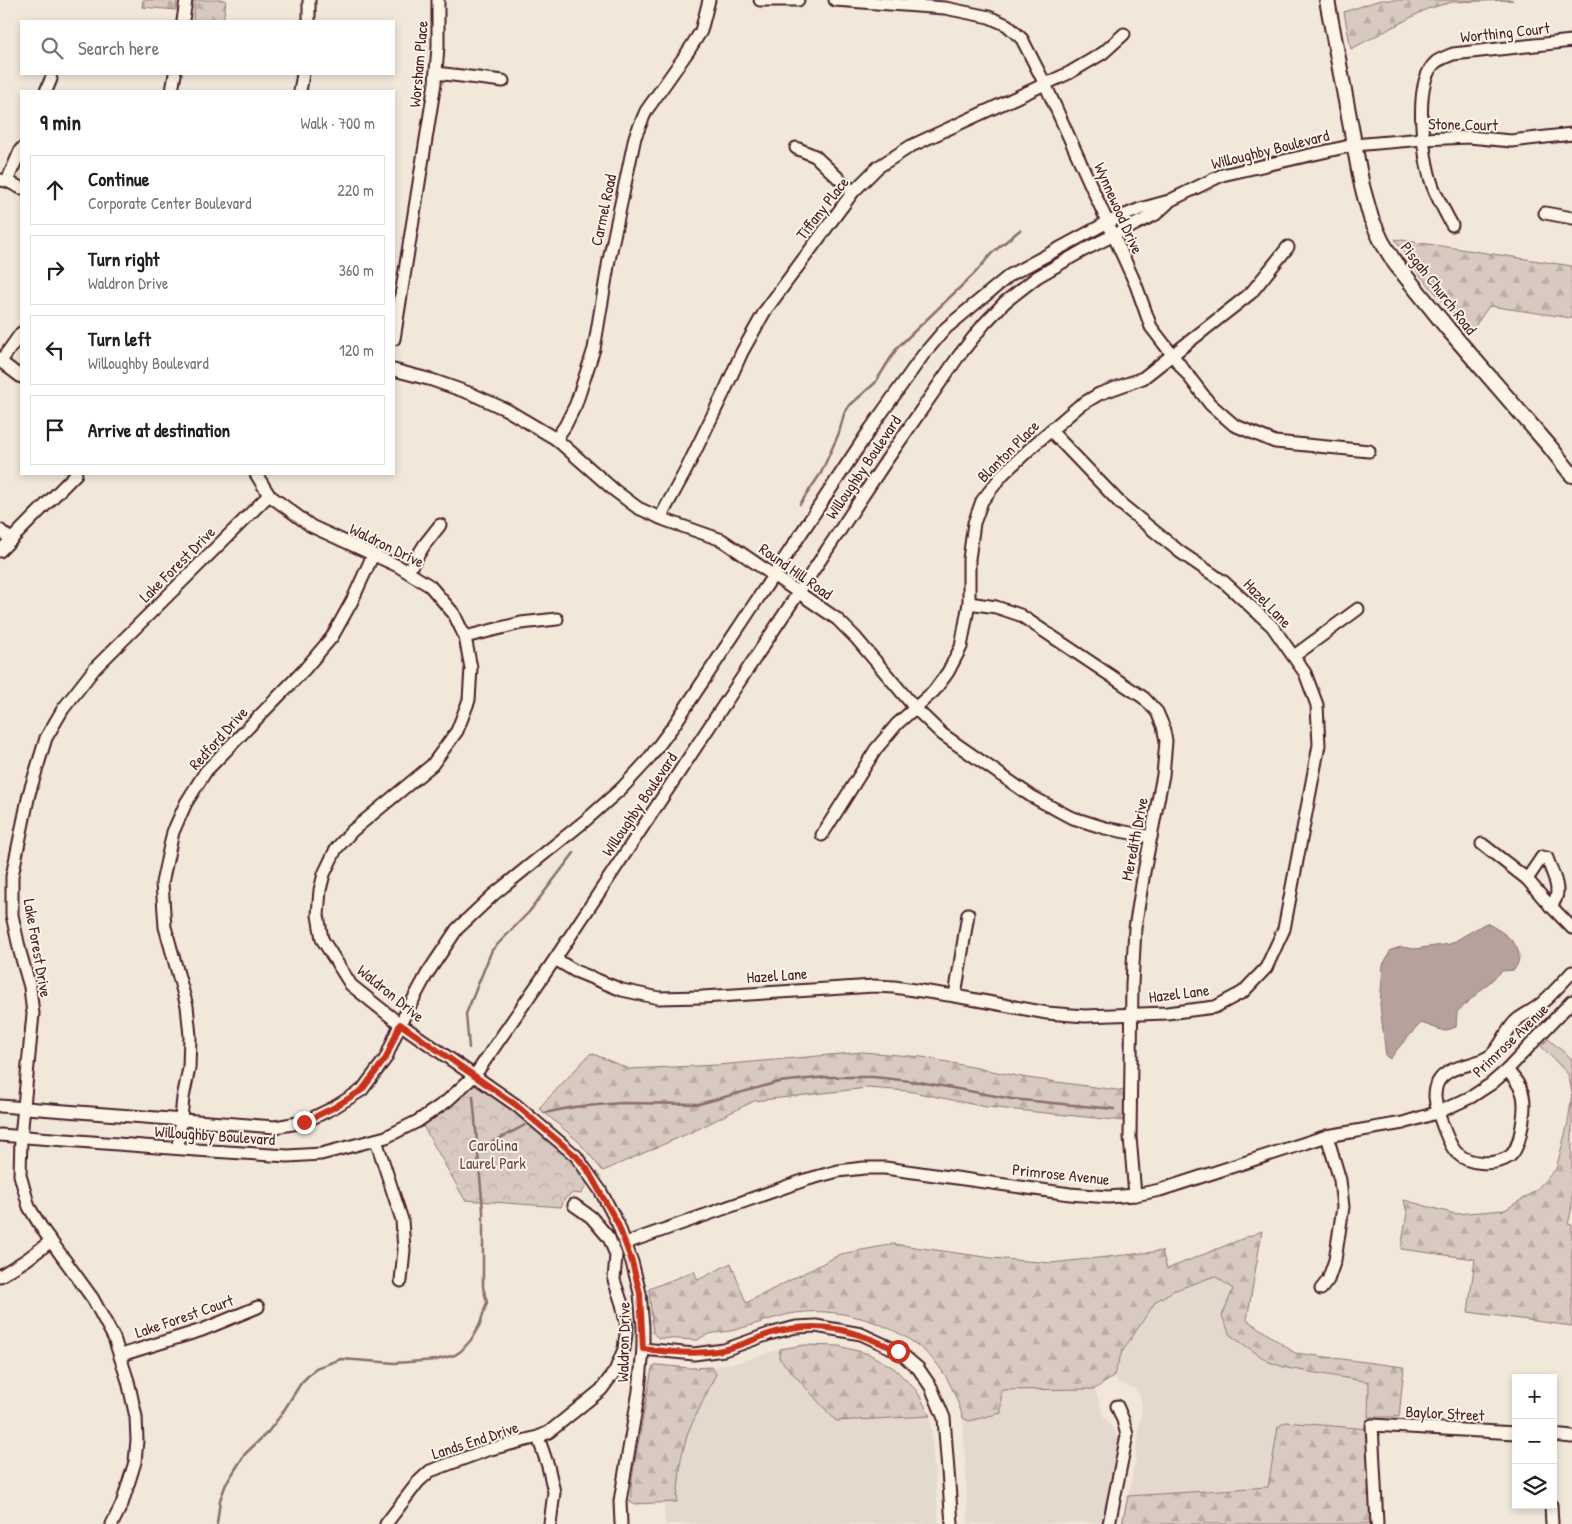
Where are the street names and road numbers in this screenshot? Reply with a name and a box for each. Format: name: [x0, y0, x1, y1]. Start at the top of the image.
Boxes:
street label: Worthing Court: [1459, 16, 1551, 48]
street label: Worsham Place: [403, 19, 433, 108]
street label: Stone Court: [1428, 112, 1499, 136]
street label: Willoughby Boulevard: [1209, 124, 1331, 174]
street label: Wynnewood Drive: [1089, 159, 1149, 258]
street label: Tiffany Place: [790, 171, 854, 244]
street label: Carmel Road: [585, 172, 621, 248]
street label: Pisgah Church Road: [1396, 237, 1482, 339]
street label: Willoughby Boulevard: [820, 411, 906, 523]
street label: Blanton Place: [972, 415, 1044, 487]
street label: Waldron Drive: [346, 518, 428, 573]
street label: Lake Forest Drive: [134, 521, 220, 607]
street label: Round Hill Road: [755, 538, 837, 604]
street label: Hazel Lane: [1239, 574, 1297, 633]
street label: Redford Drive: [184, 701, 253, 774]
street label: Willoughby Boulevard: [596, 748, 682, 860]
street label: Meredith Drive: [1115, 795, 1153, 882]
street label: Lake Forest Drive: [19, 897, 58, 999]
street label: Waldron Drive: [353, 959, 430, 1027]
street label: Hazel Lane: [746, 962, 809, 988]
street label: Hazel Lane: [1148, 978, 1211, 1008]
street label: Primrose Avenue: [1467, 998, 1553, 1082]
street label: Willoughby Boulevard: [154, 1120, 276, 1150]
street label: Primrose Avenue: [1011, 1158, 1111, 1190]
street label: Lake Forest Court: [132, 1289, 237, 1343]
street label: Waldron Drive: [611, 1301, 635, 1382]
street label: Baylor Street: [1405, 1400, 1485, 1426]
street label: Lands End Drive: [429, 1415, 522, 1464]

